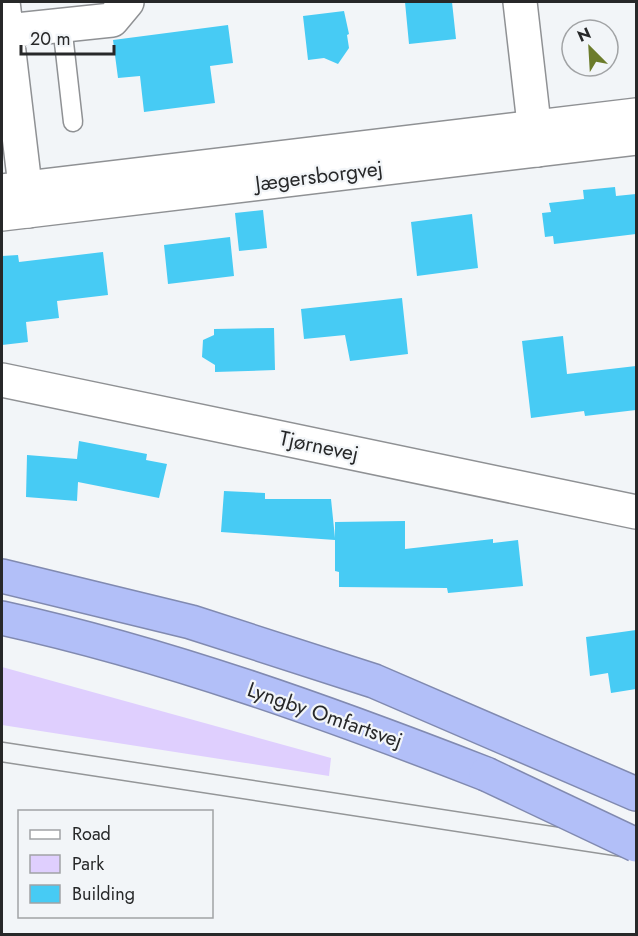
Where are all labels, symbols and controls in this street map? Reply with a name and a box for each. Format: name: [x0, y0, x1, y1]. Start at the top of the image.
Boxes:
scale bar: [21, 18, 114, 56]
north arrow: [560, 18, 620, 78]
text: N: [574, 22, 595, 48]
text: 20 m: [30, 26, 70, 52]
street label: Jægersborgvej: [251, 153, 384, 199]
street label: Tjørnevej: [277, 423, 361, 469]
street label: Lyngby Omfartsvej: [243, 674, 407, 756]
legend: [18, 810, 213, 918]
text: Road: [72, 821, 111, 847]
text: Park: [72, 851, 104, 877]
text: Building: [72, 881, 135, 907]

